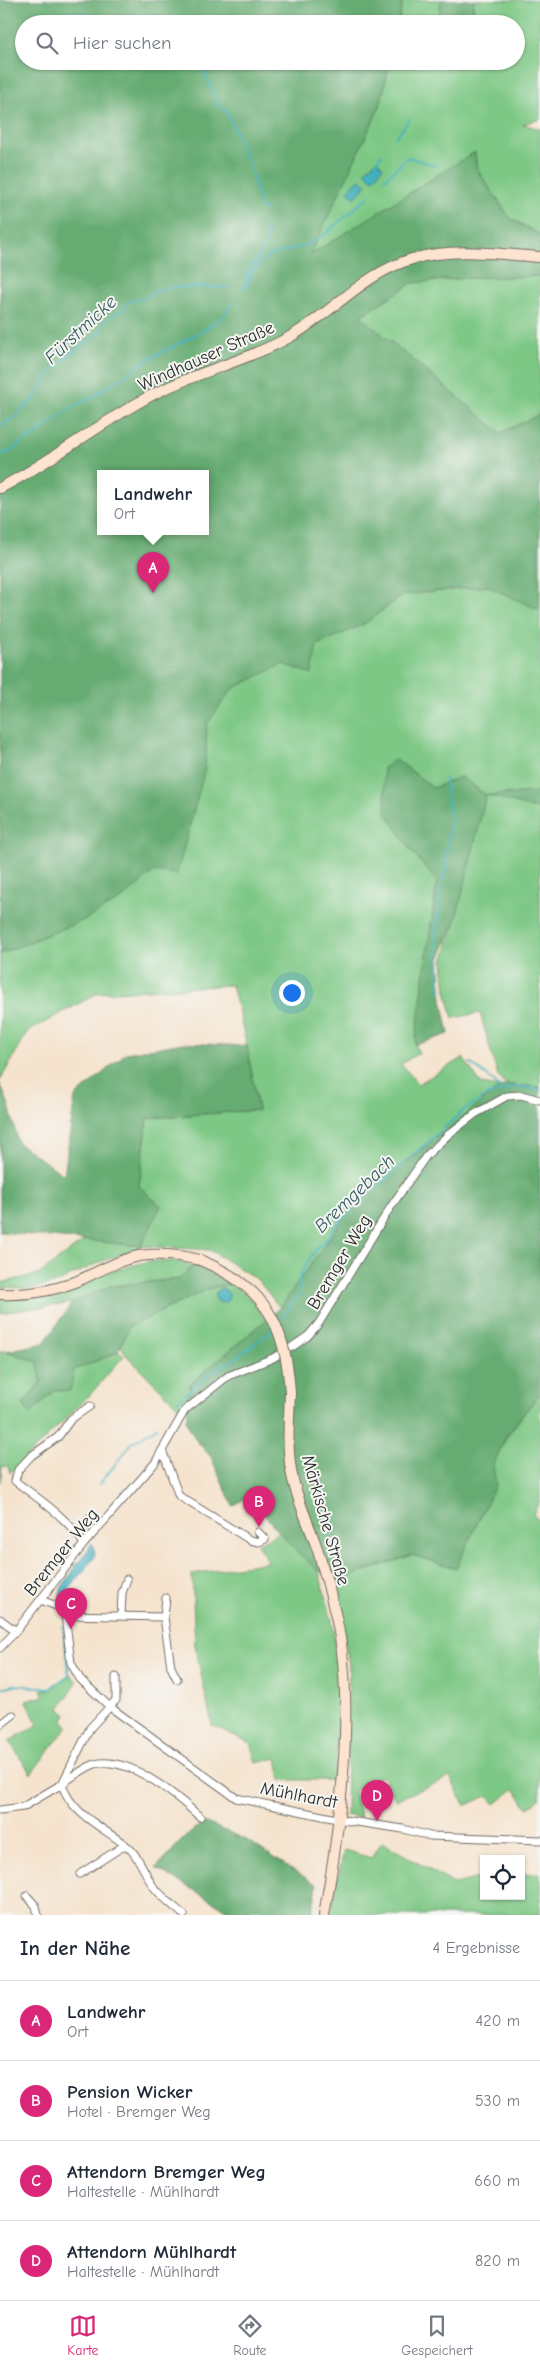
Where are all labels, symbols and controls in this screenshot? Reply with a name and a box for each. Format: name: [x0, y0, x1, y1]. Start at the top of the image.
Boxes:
search box: [15, 15, 525, 70]
icon: search: [33, 29, 61, 57]
text: Hier suchen: [73, 32, 171, 54]
water label: Fürstmicke: [40, 291, 122, 369]
street label: Windhauser Straße: [135, 317, 277, 396]
popup: [97, 470, 209, 535]
text: Landwehr: [114, 483, 192, 505]
text: Ort: [114, 505, 135, 523]
pin: A: [137, 552, 169, 593]
your location: [279, 980, 305, 1006]
water label: Bremgebach: [310, 1150, 399, 1237]
street label: Bremger Weg: [303, 1211, 376, 1313]
street label: Märkische Straße: [297, 1452, 354, 1588]
pin: B: [243, 1486, 275, 1527]
street label: Bremger Weg: [20, 1504, 103, 1600]
pin: C: [55, 1588, 87, 1629]
street label: Mühlhardt: [259, 1778, 340, 1813]
pin: D: [361, 1780, 393, 1821]
map controls: [480, 1855, 525, 1900]
button: locate: [480, 1855, 525, 1900]
text: In der Nähe: [20, 1936, 130, 1960]
text: 4 Ergebnisse: [433, 1939, 520, 1957]
text: Landwehr: [67, 2001, 145, 2023]
text: A: [32, 2012, 40, 2030]
text: 420 m: [476, 2012, 520, 2030]
text: Ort: [67, 2023, 88, 2041]
text: Pension Wicker: [67, 2081, 192, 2103]
text: B: [31, 2092, 41, 2110]
text: 530 m: [475, 2092, 520, 2110]
text: Hotel · Bremger Weg: [67, 2103, 211, 2121]
text: Attendorn Bremger Weg: [67, 2161, 266, 2183]
text: C: [31, 2172, 41, 2190]
text: 660 m: [474, 2172, 520, 2190]
text: Haltestelle · Mühlhardt: [67, 2183, 219, 2201]
text: Attendorn Mühlhardt: [67, 2241, 236, 2263]
text: D: [31, 2252, 41, 2270]
text: 820 m: [475, 2252, 520, 2270]
text: Haltestelle · Mühlhardt: [67, 2263, 219, 2281]
tab: Karte: [67, 2312, 99, 2359]
tab: Route: [233, 2312, 267, 2359]
tab: Gespeichert: [401, 2312, 473, 2359]

